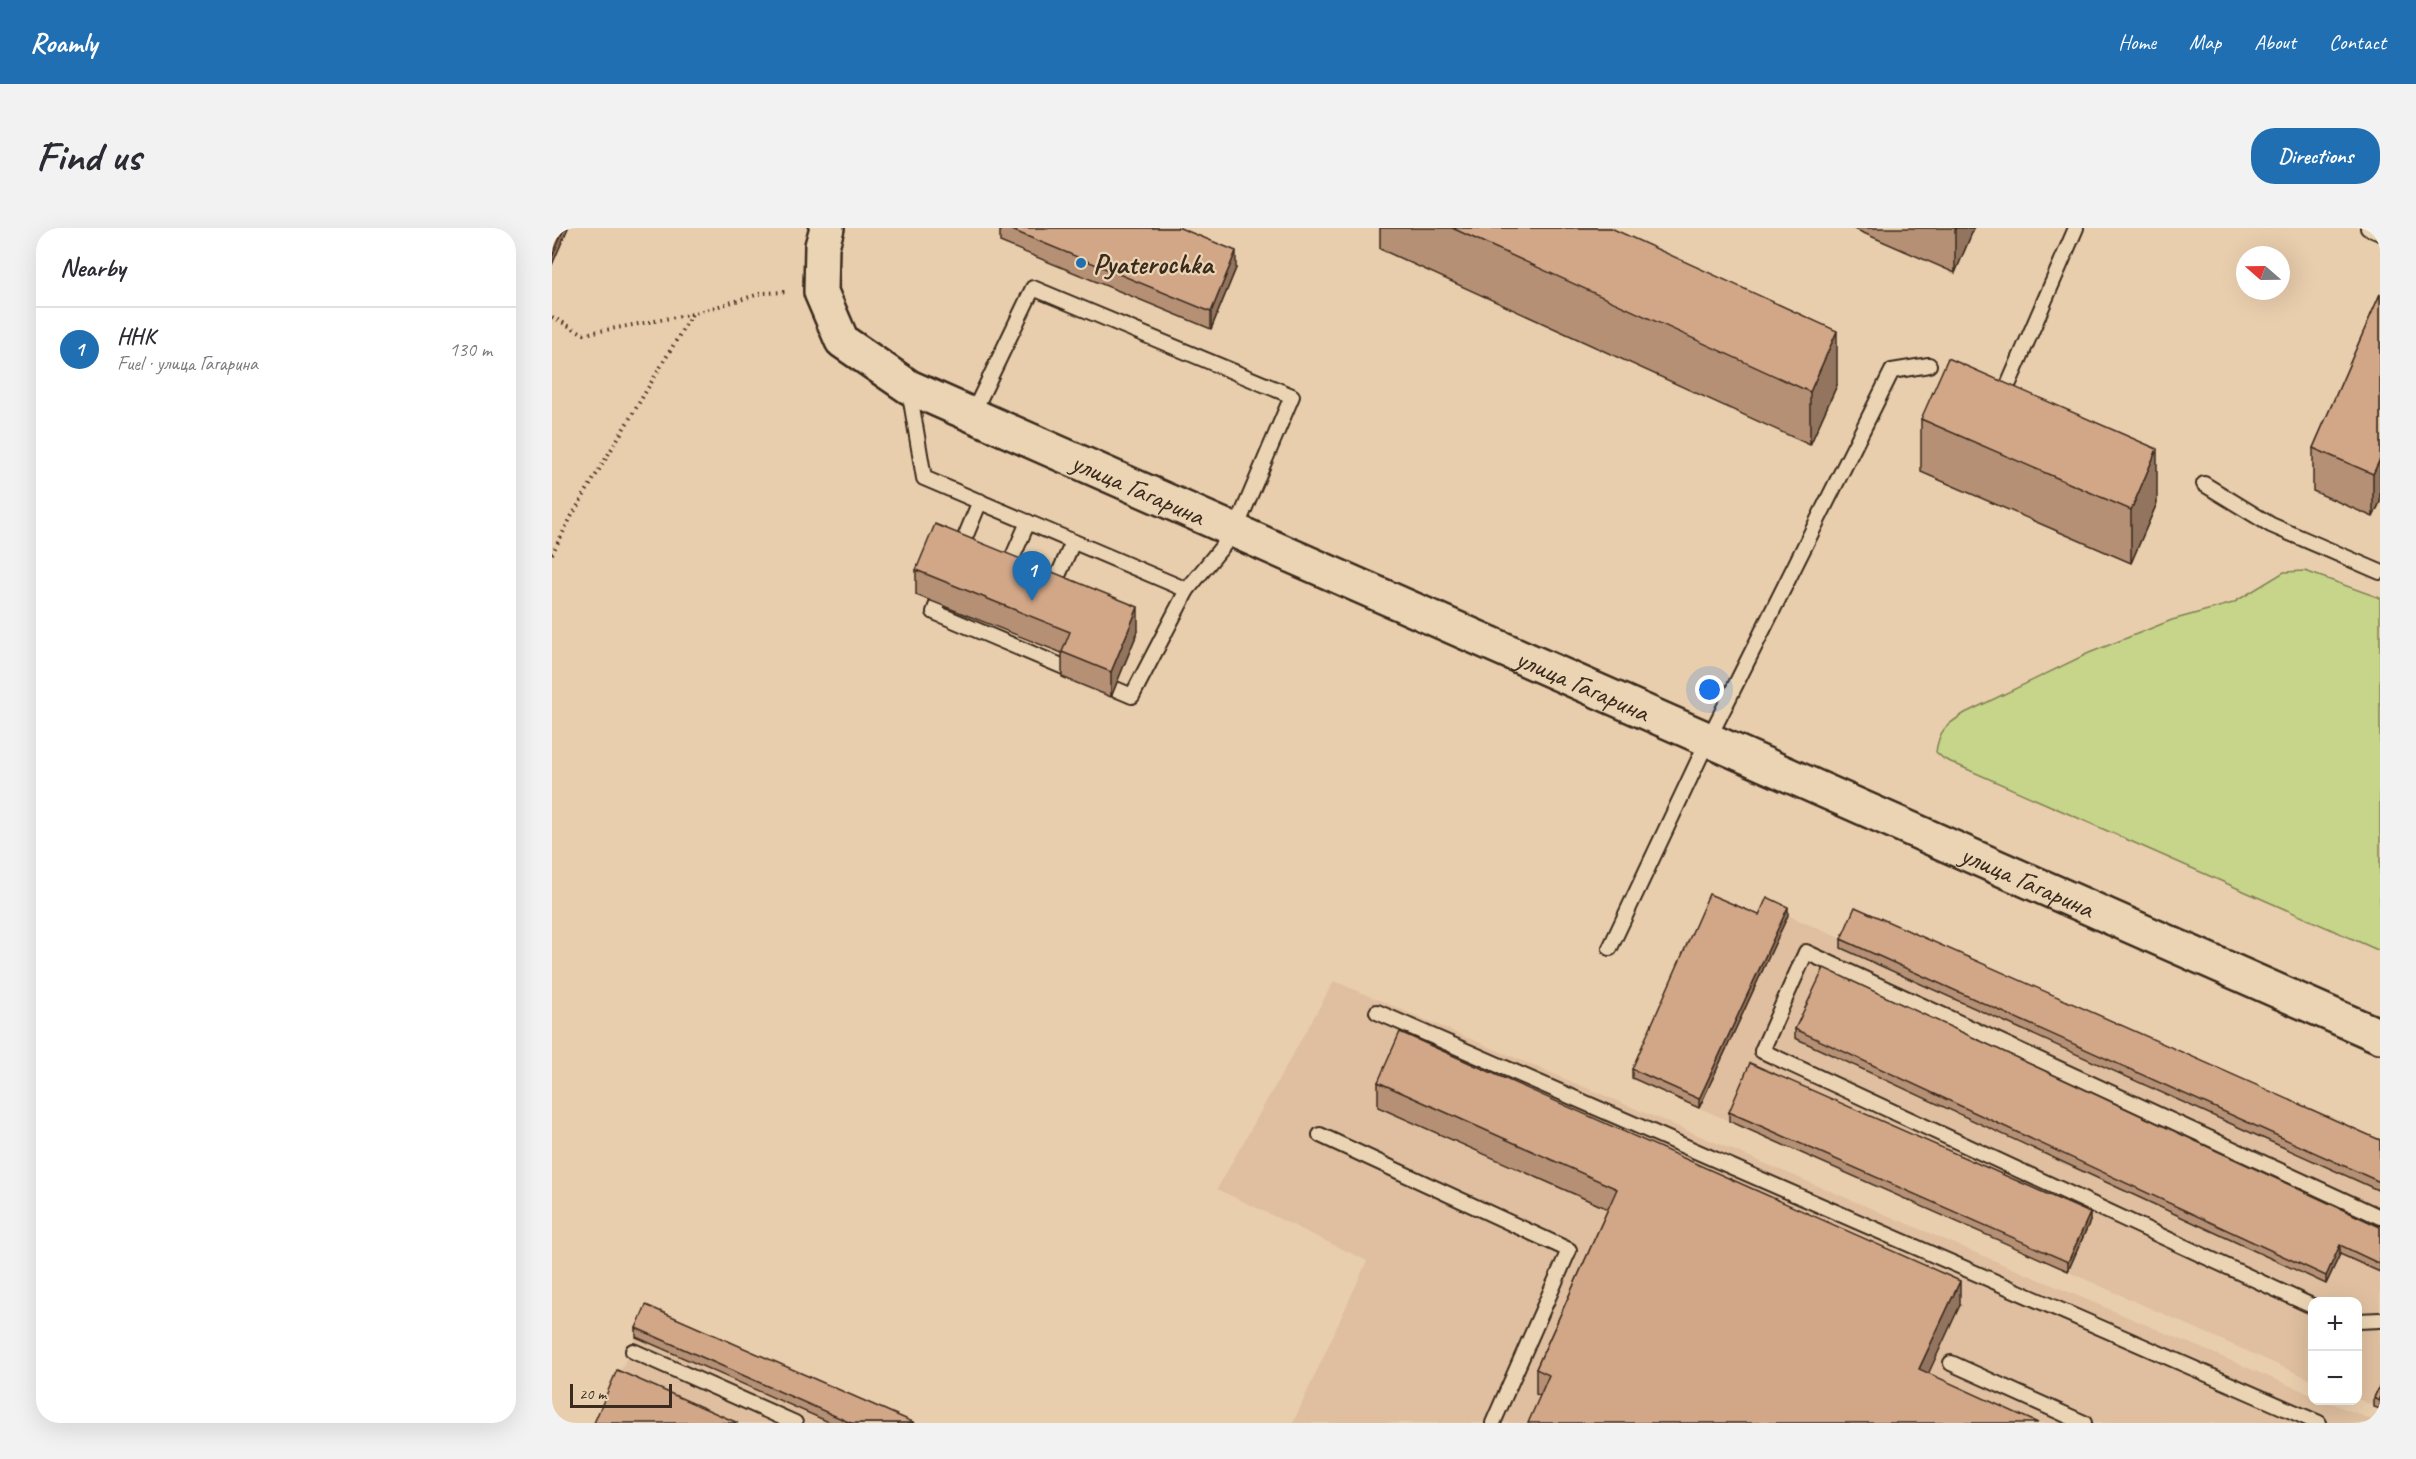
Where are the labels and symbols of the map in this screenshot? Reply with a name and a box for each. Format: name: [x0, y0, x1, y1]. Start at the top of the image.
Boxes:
place label: Pyaterochka: [1093, 246, 1215, 281]
north arrow: [2236, 246, 2290, 300]
marker: Pyaterochka: [1074, 256, 1088, 270]
street label: улица Гагарина: [1065, 443, 1212, 534]
pin: 1: [1012, 552, 1052, 601]
street label: улица Гагарина: [1509, 639, 1657, 730]
your location: [1695, 675, 1724, 704]
street label: улица Гагарина: [1954, 835, 2101, 926]
scale bar: [570, 1381, 672, 1408]

